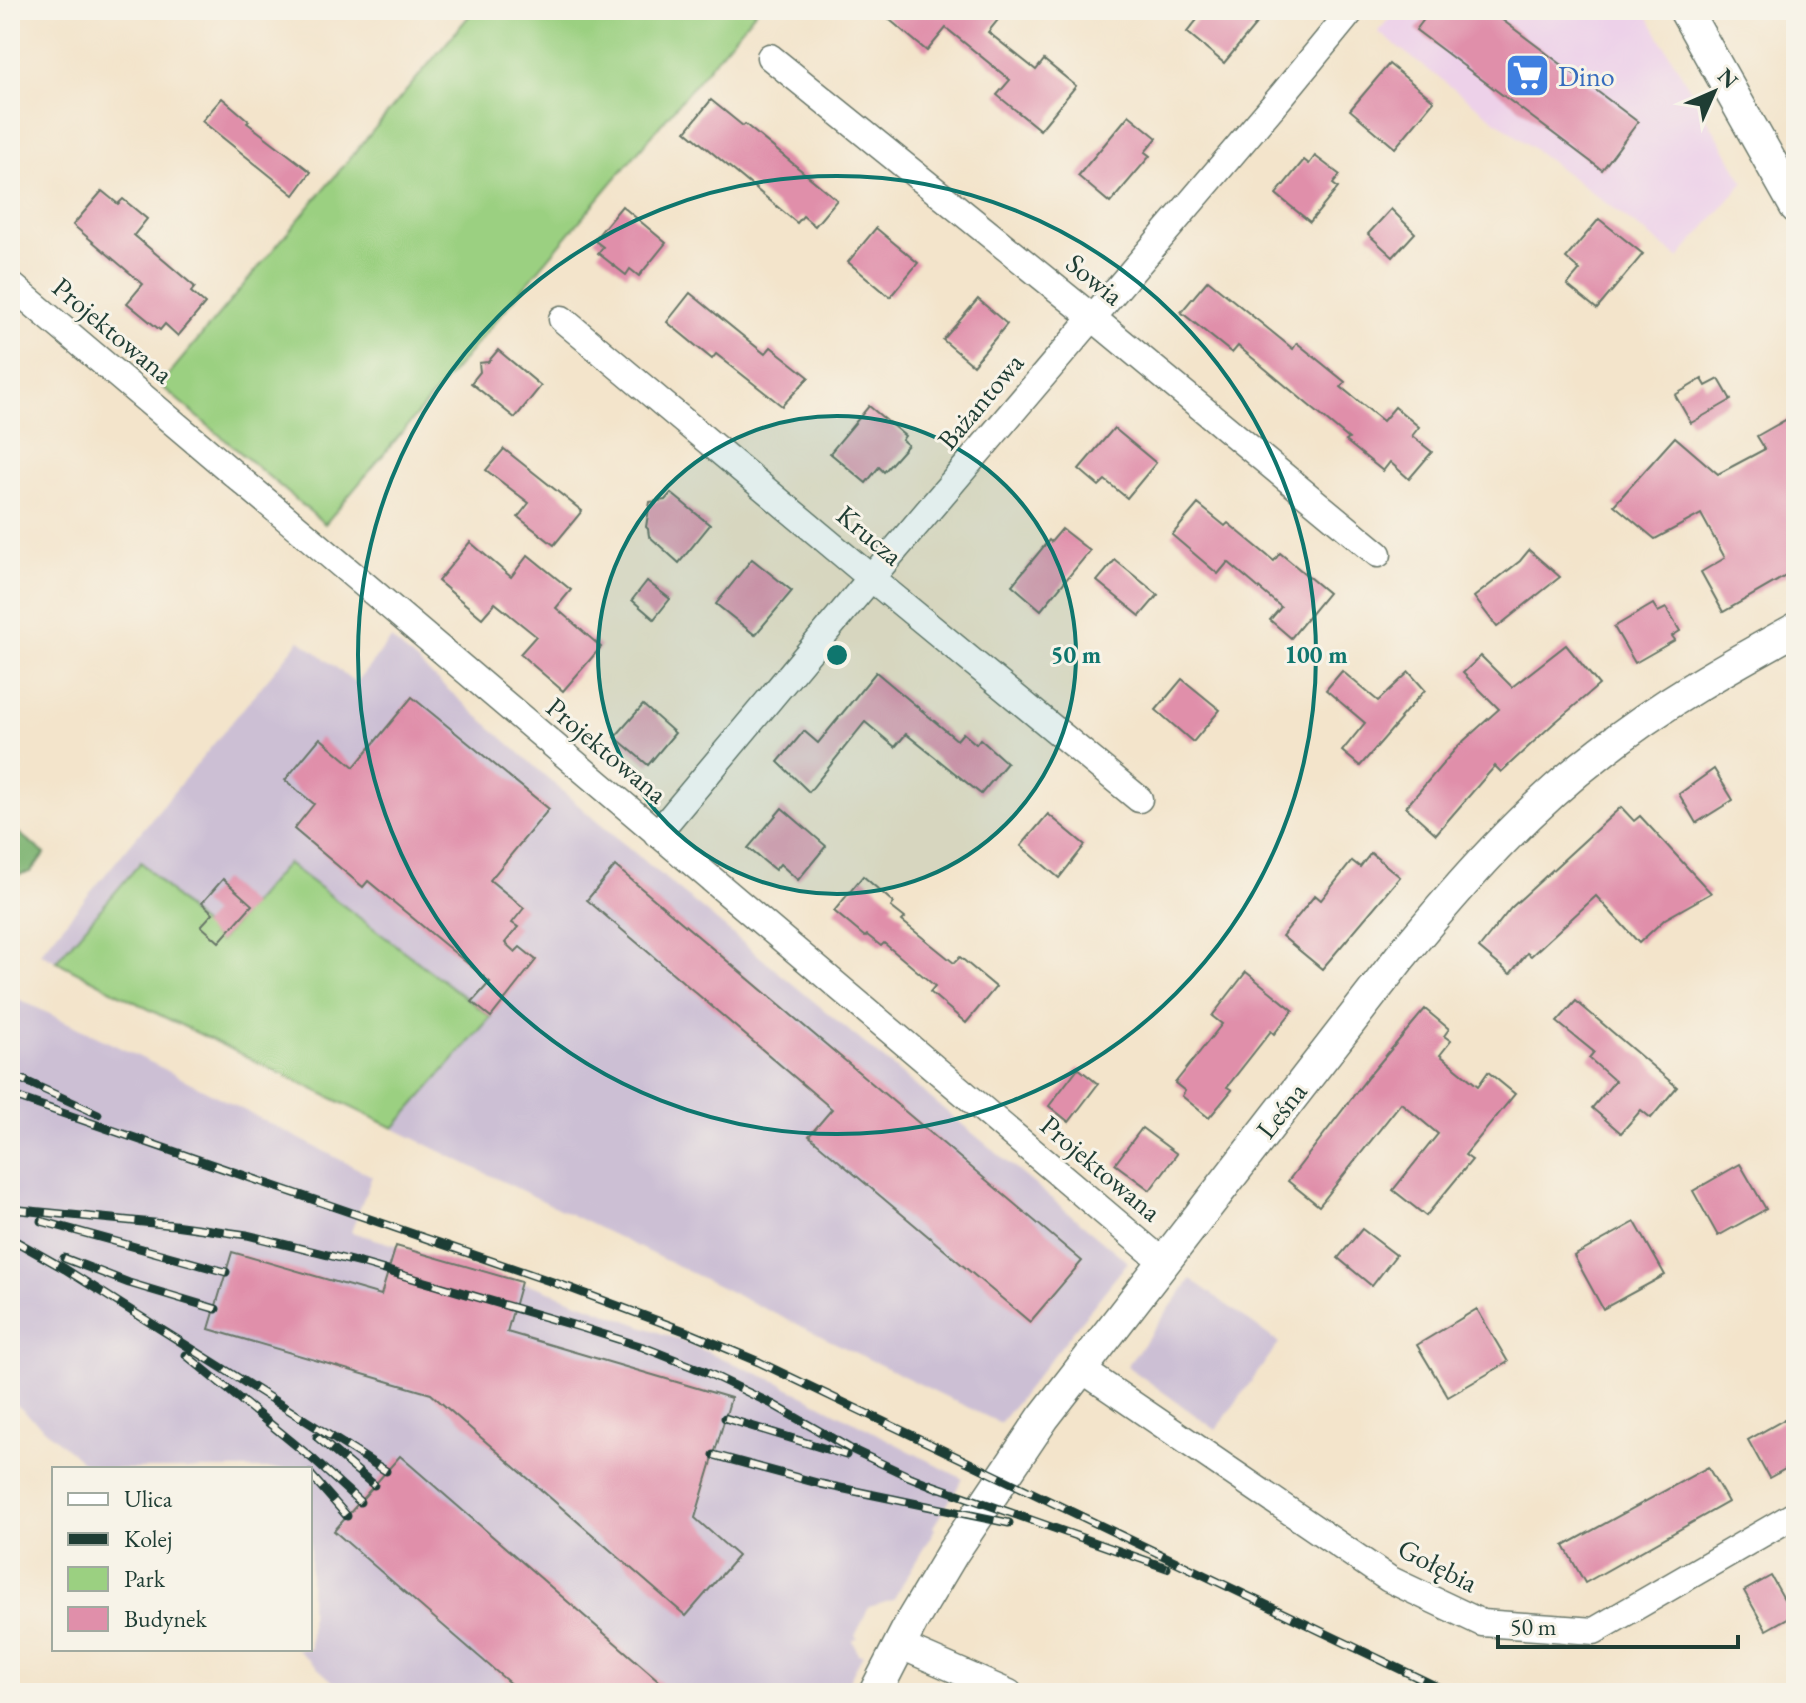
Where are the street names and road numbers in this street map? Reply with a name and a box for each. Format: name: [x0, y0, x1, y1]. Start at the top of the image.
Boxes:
street label: Sowia: [1059, 245, 1132, 314]
street label: Projektowana: [45, 269, 182, 392]
street label: Bażantowa: [929, 344, 1032, 457]
street label: Krucza: [829, 497, 911, 574]
street label: Projektowana: [539, 689, 676, 812]
street label: Leśna: [1248, 1074, 1315, 1146]
street label: Projektowana: [1033, 1107, 1170, 1230]
street label: Gołębia: [1392, 1530, 1485, 1601]

